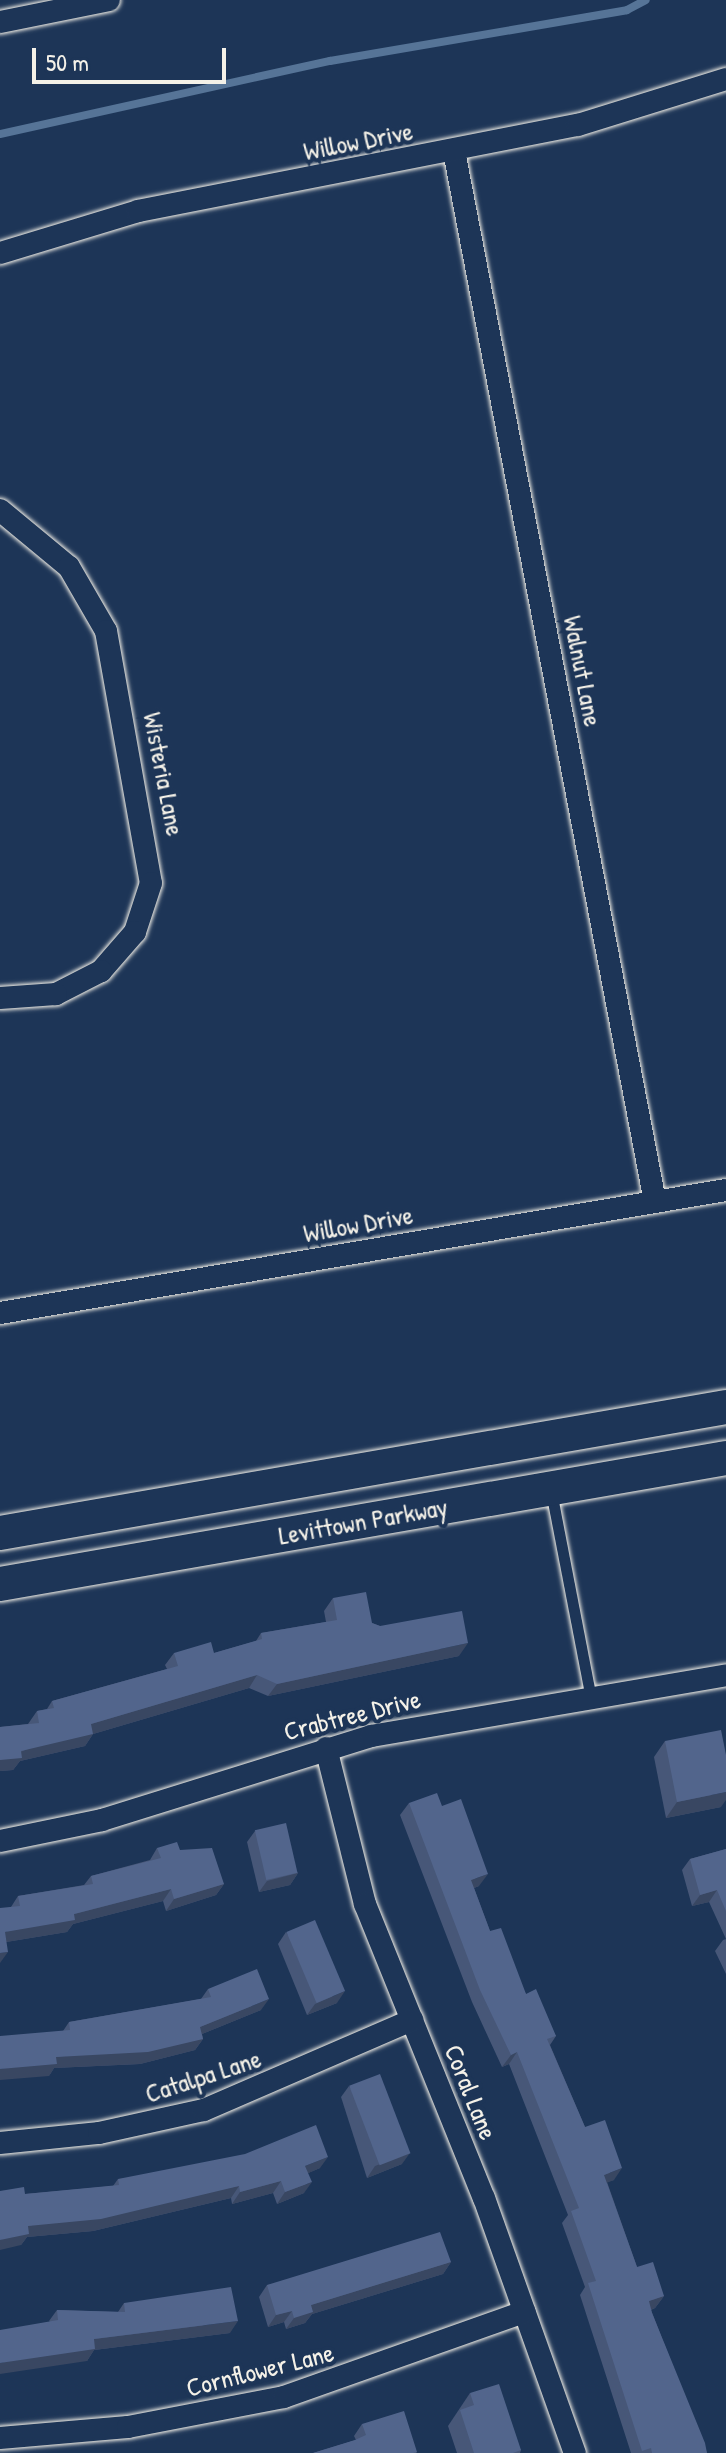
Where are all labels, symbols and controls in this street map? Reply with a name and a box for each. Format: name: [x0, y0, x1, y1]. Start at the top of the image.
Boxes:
scale bar: [36, 32, 230, 82]
text: 50 m: [46, 46, 89, 78]
street label: Willow Drive: [301, 115, 415, 167]
street label: Walnut Lane: [557, 613, 609, 729]
street label: Wisteria Lane: [137, 710, 191, 838]
street label: Willow Drive: [301, 1199, 415, 1249]
street label: Levittown Parkway: [276, 1491, 450, 1551]
street label: Crabtree Drive: [280, 1683, 424, 1747]
street label: Coral Lane: [438, 2040, 504, 2144]
street label: Catalpa Lane: [141, 2043, 265, 2109]
street label: Cornflower Lane: [183, 2337, 337, 2403]

